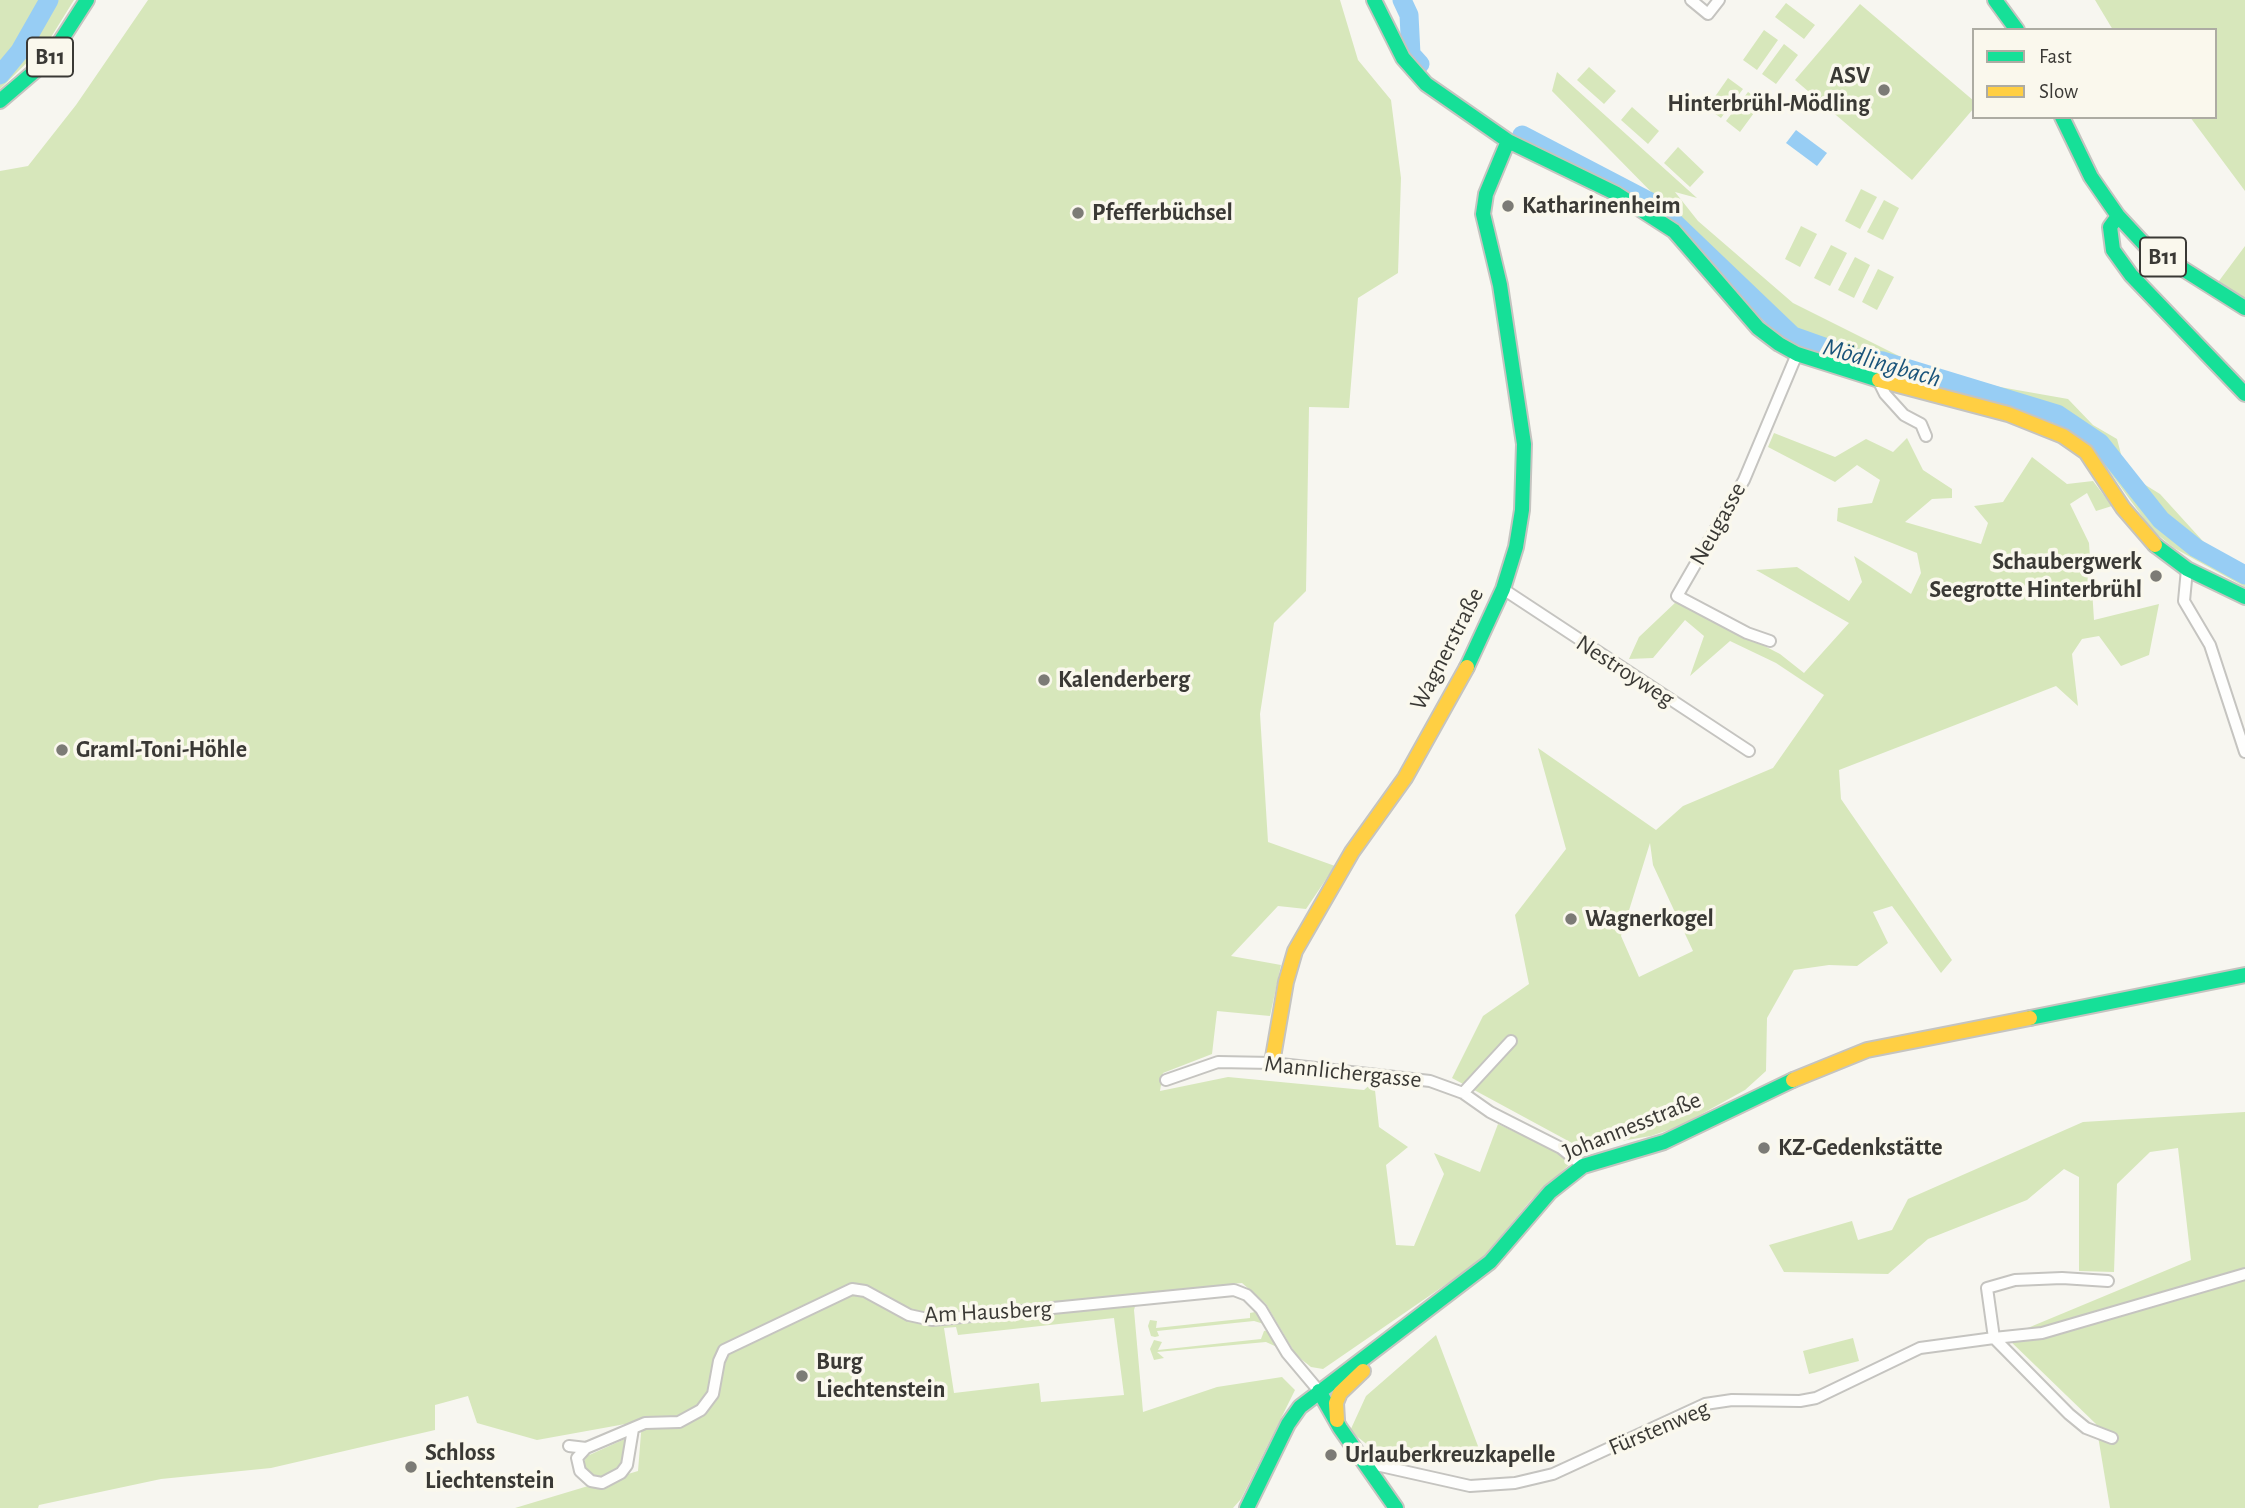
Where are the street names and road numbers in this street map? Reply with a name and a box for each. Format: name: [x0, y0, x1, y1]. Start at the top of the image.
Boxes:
road number: B11: [27, 38, 73, 76]
road number: B11: [2140, 238, 2186, 276]
street label: Neugasse: [1683, 477, 1753, 571]
street label: Wagnerstraße: [1404, 583, 1490, 715]
street label: Nestroyweg: [1570, 629, 1680, 713]
street label: Mannlichergasse: [1263, 1049, 1423, 1095]
street label: Johannesstraße: [1559, 1085, 1705, 1167]
street label: Am Hausberg: [923, 1294, 1053, 1330]
street label: Fürstenweg: [1604, 1394, 1714, 1462]

